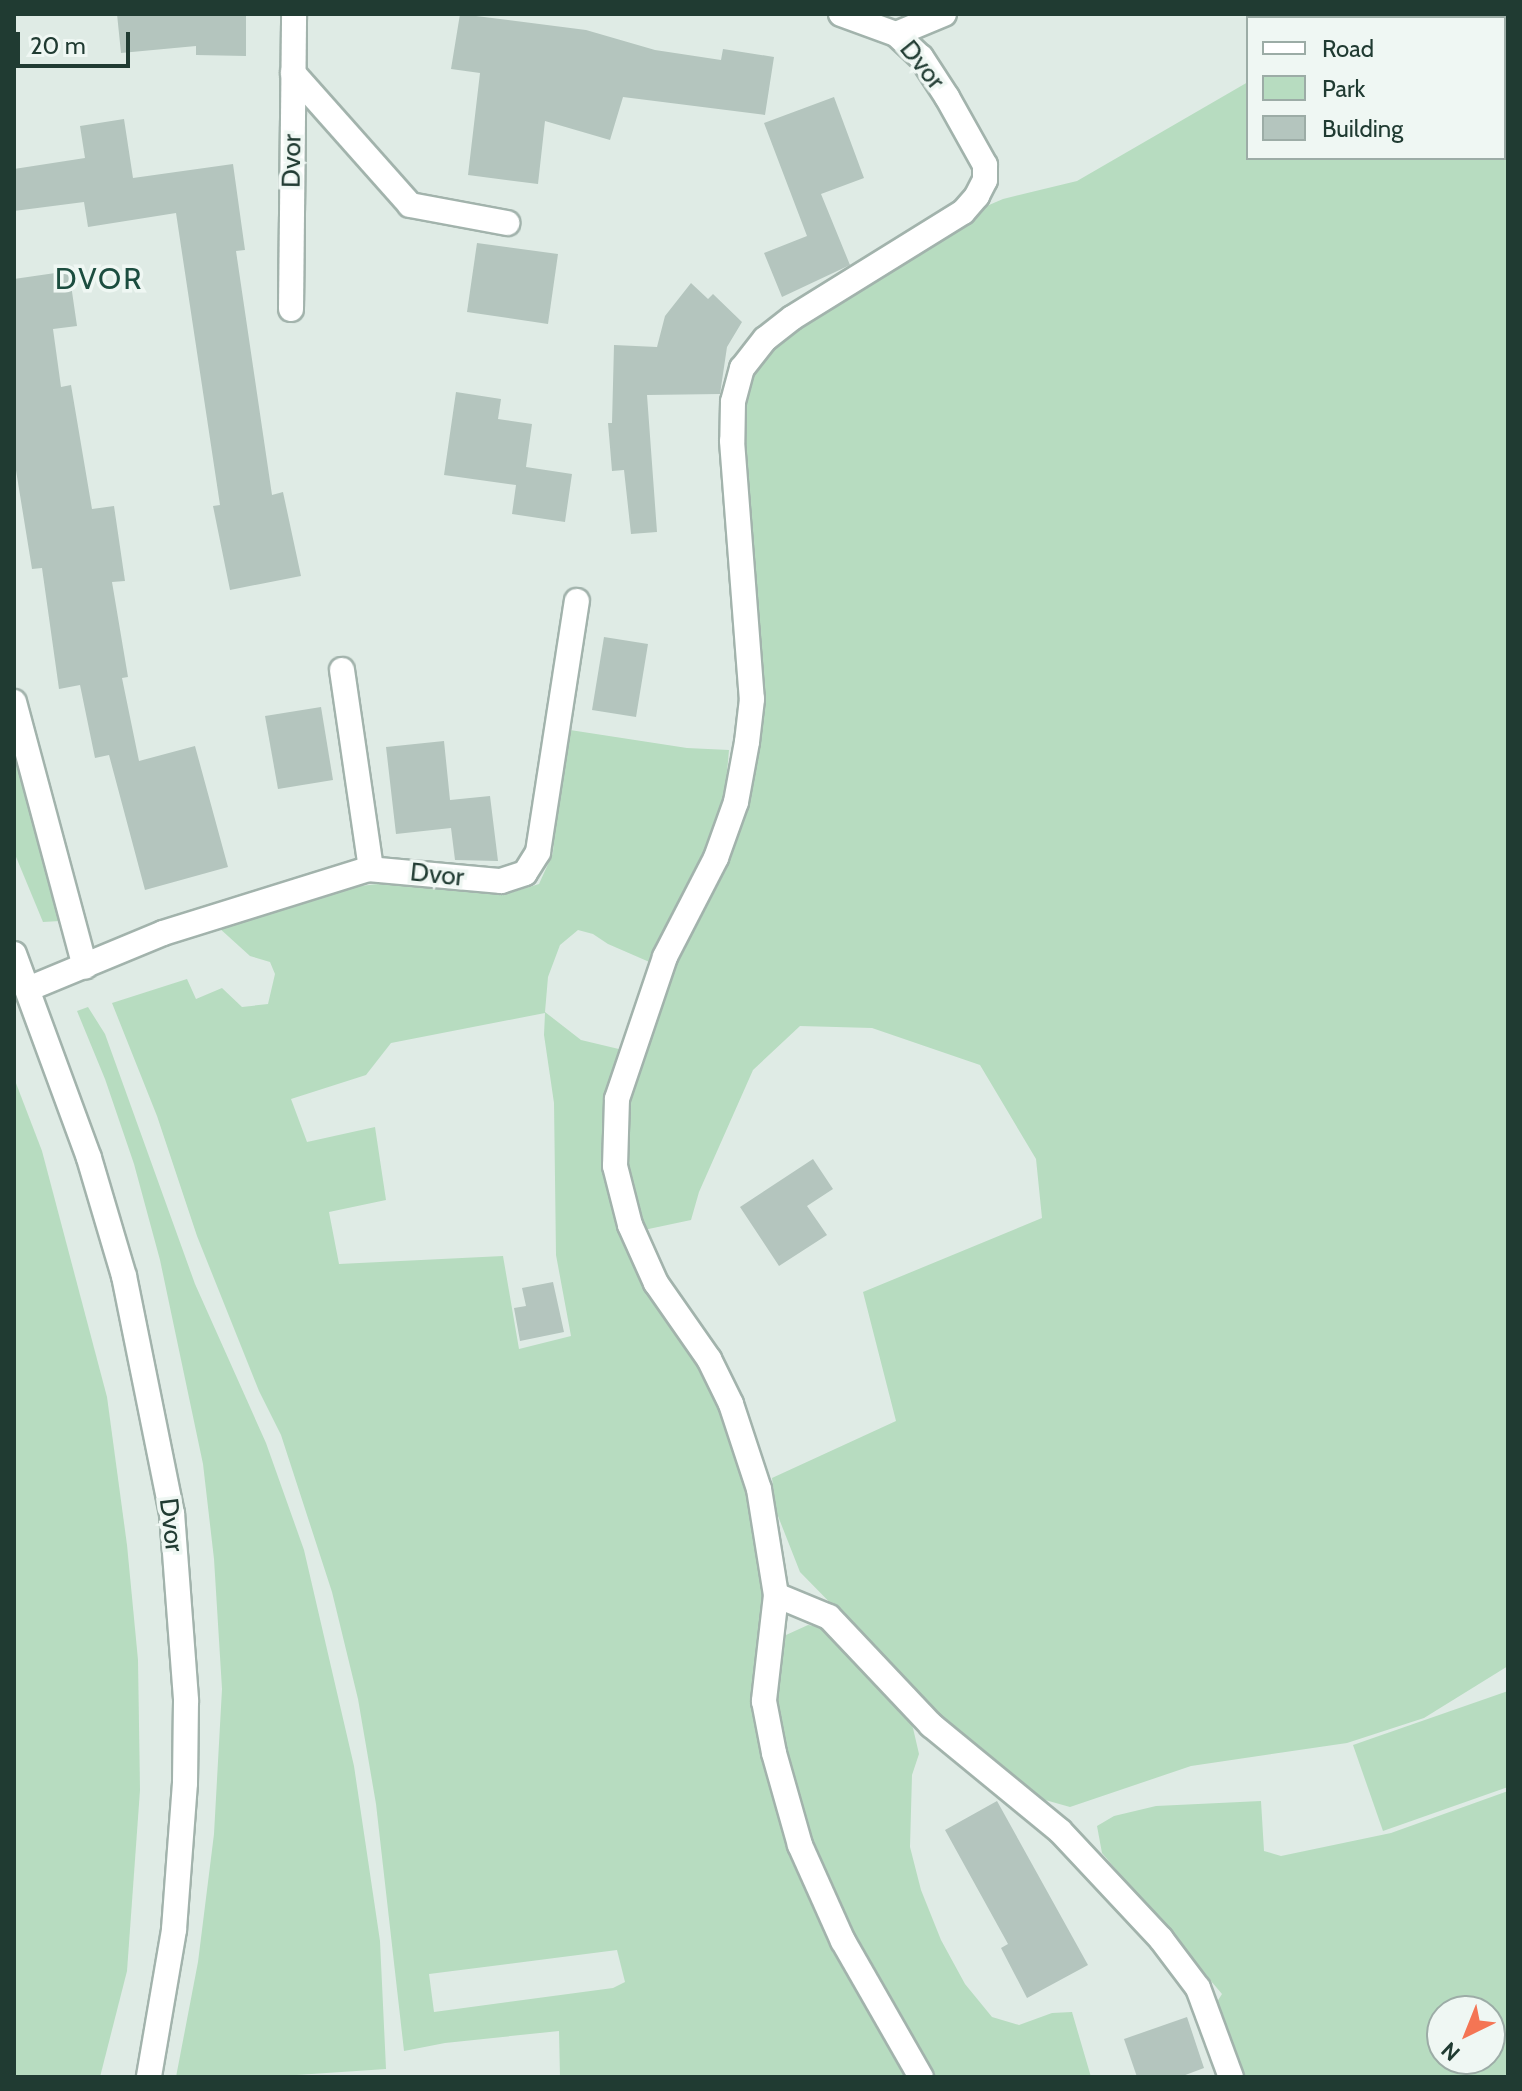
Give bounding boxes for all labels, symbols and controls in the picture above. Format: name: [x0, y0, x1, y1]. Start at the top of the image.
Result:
scale bar: [20, 16, 134, 66]
legend: [1246, 16, 1506, 160]
text: 20 m: [30, 31, 86, 60]
street label: Dvor: [893, 34, 951, 96]
text: Road: [1322, 34, 1374, 63]
text: Park: [1322, 74, 1365, 103]
text: Building: [1322, 114, 1403, 143]
street label: Dvor: [276, 134, 308, 188]
district label: DVOR: [55, 261, 143, 297]
street label: Dvor: [409, 857, 465, 893]
street label: Dvor: [152, 1496, 190, 1554]
north arrow: [1426, 1995, 1506, 2075]
text: N: [1436, 2036, 1466, 2067]

